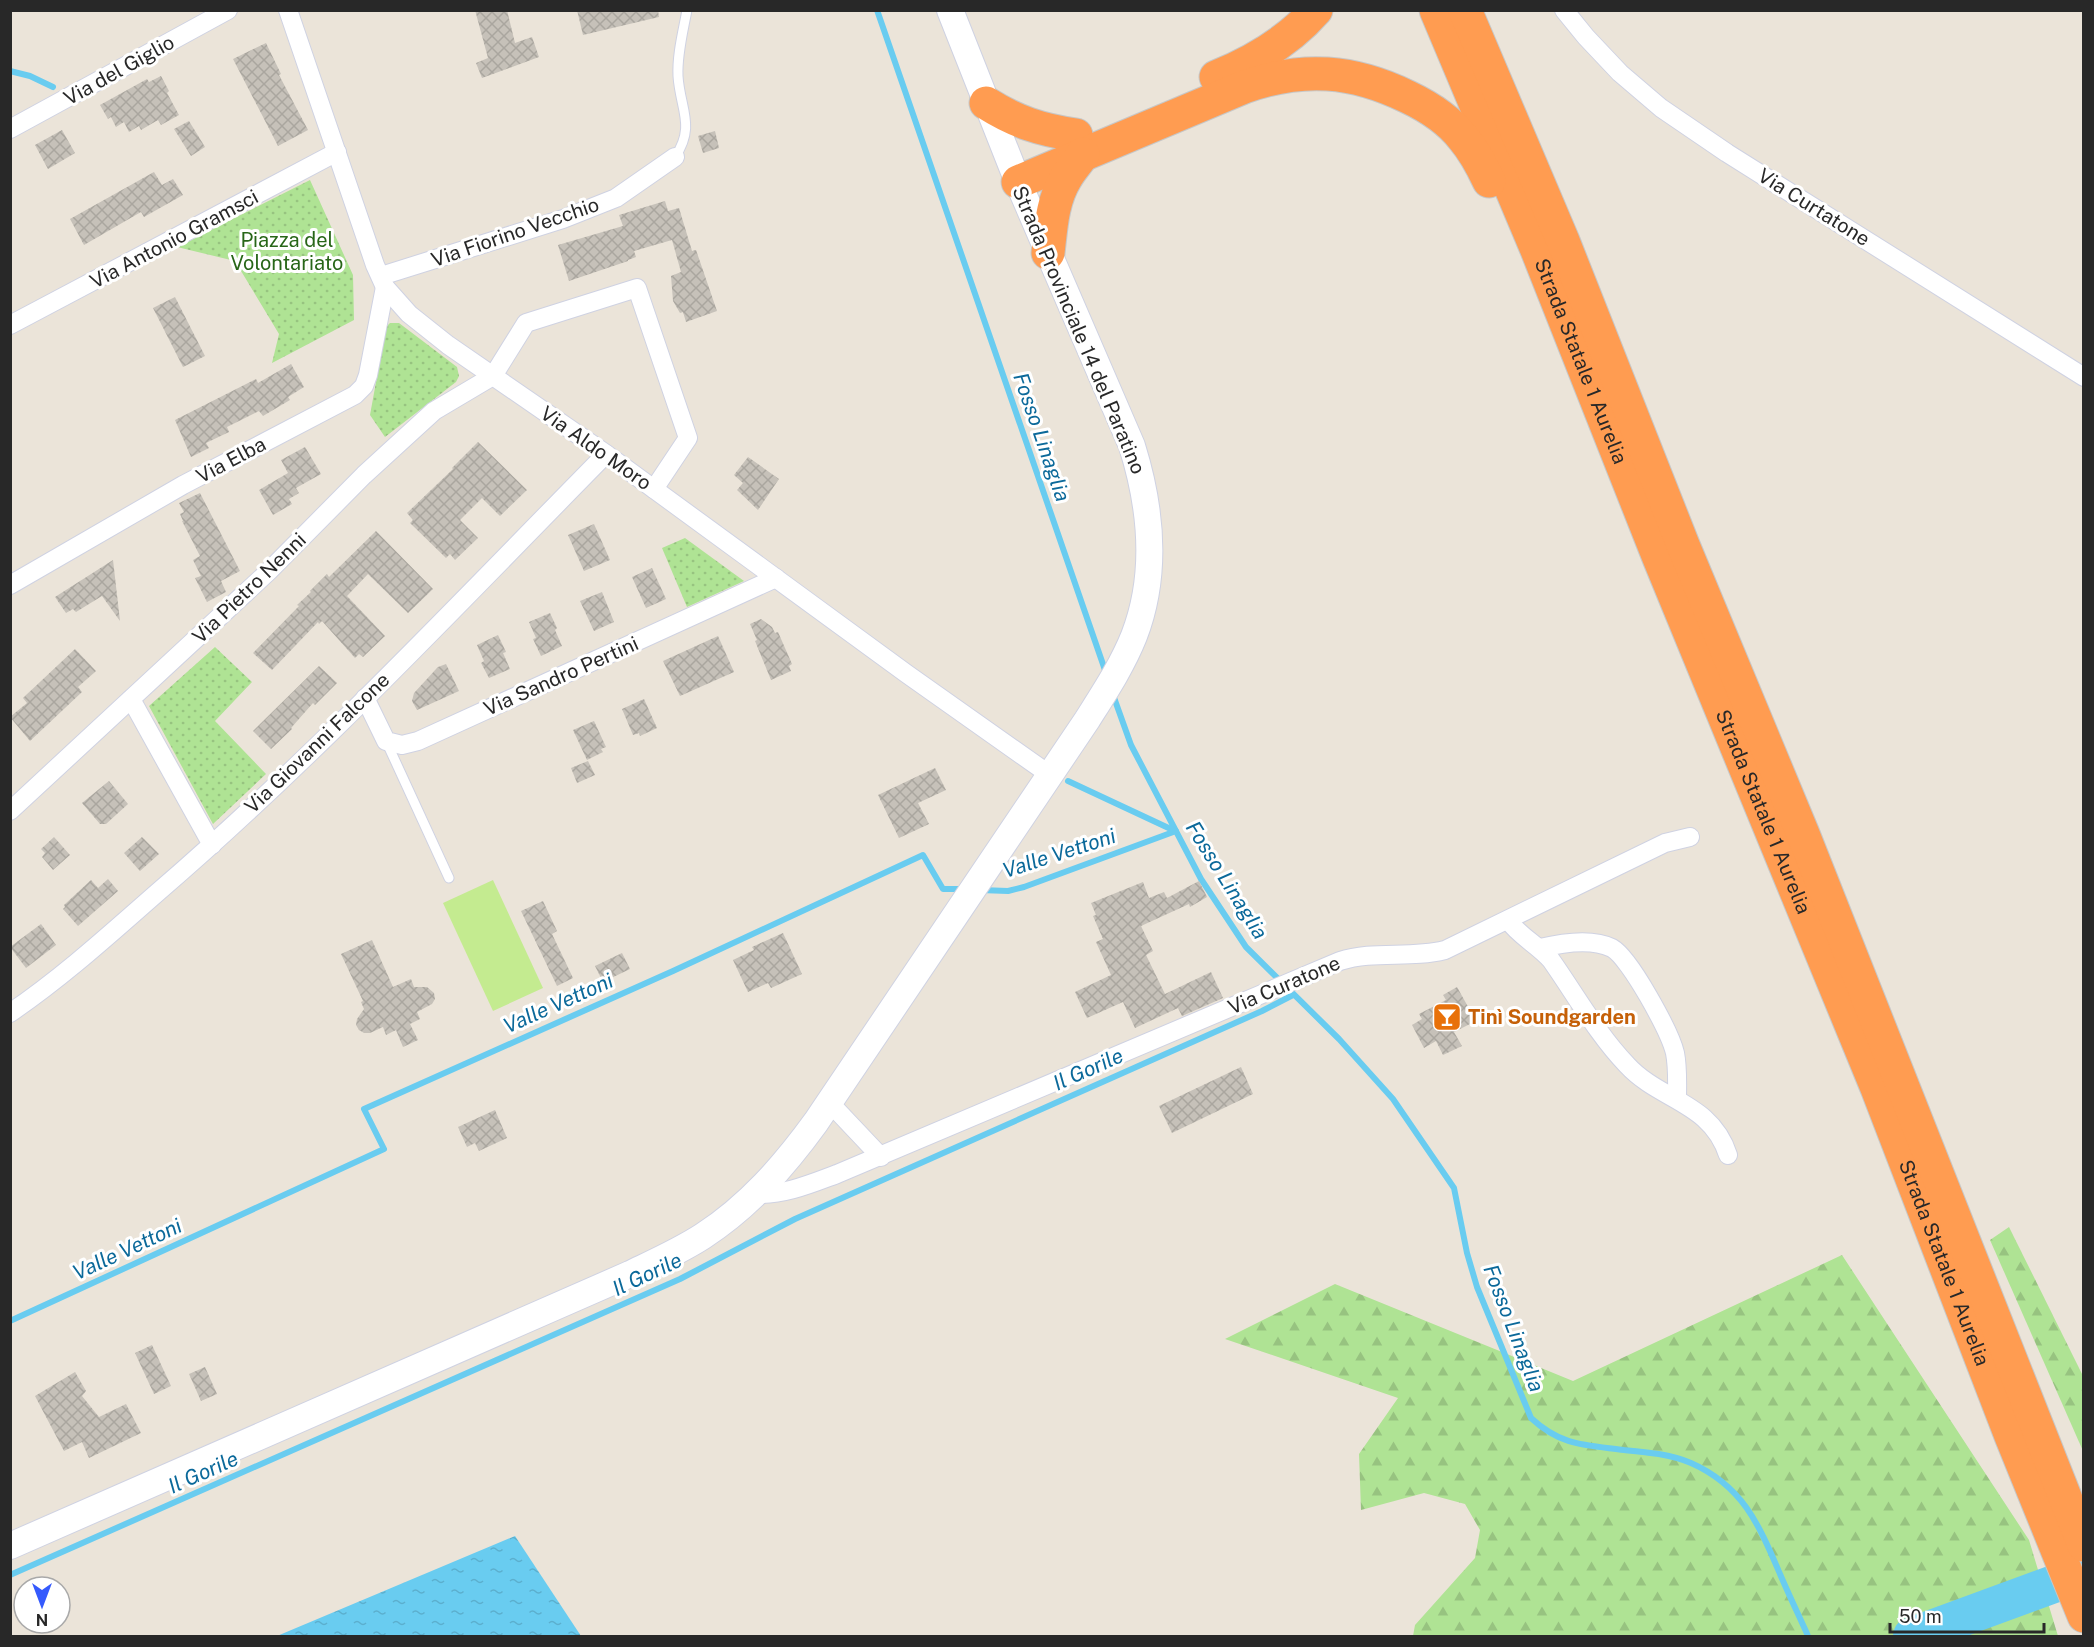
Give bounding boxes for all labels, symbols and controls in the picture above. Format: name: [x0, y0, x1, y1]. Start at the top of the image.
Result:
street label: Via del Giglio: [60, 30, 178, 110]
street label: Via Curtatone: [1754, 163, 1874, 251]
street label: Strada Provinciale 14 del Paratino: [1007, 182, 1151, 478]
street label: Via Antonio Gramsci: [86, 184, 262, 294]
street label: Via Fiorino Vecchio: [428, 192, 602, 272]
park label: Piazza del Volontariato: [231, 228, 343, 275]
street label: Strada Statale 1 Aurelia: [1530, 255, 1632, 467]
water label: Fosso Linaglia: [1008, 369, 1076, 505]
street label: Via Aldo Moro: [536, 401, 656, 495]
street label: Via Elba: [192, 432, 270, 488]
street label: Via Pietro Nenni: [187, 528, 311, 648]
street label: Via Sandro Pertini: [480, 631, 642, 721]
street label: Via Giovanni Falcone: [240, 668, 394, 818]
street label: Strada Statale 1 Aurelia: [1711, 706, 1816, 917]
water label: Fosso Linaglia: [1181, 816, 1273, 944]
water label: Valle Vettoni: [999, 823, 1119, 883]
street label: Via Curatone: [1224, 951, 1344, 1019]
water label: Valle Vettoni: [499, 968, 617, 1038]
bar icon: Tinì Soundgarden: [1431, 1001, 1463, 1033]
place label: Tinì Soundgarden: [1468, 1005, 1636, 1029]
water label: Il Gorile: [1049, 1043, 1127, 1095]
street label: Strada Statale 1 Aurelia: [1894, 1156, 1995, 1369]
water label: Valle Vettoni: [69, 1213, 185, 1285]
water label: Il Gorile: [608, 1247, 686, 1301]
water label: Fosso Linaglia: [1478, 1261, 1550, 1395]
water label: Il Gorile: [164, 1446, 242, 1498]
north arrow: [12, 1575, 72, 1635]
scale bar: [1890, 1596, 2044, 1634]
text: 50 m: [1899, 1606, 1942, 1627]
text: N: [36, 1610, 48, 1629]

